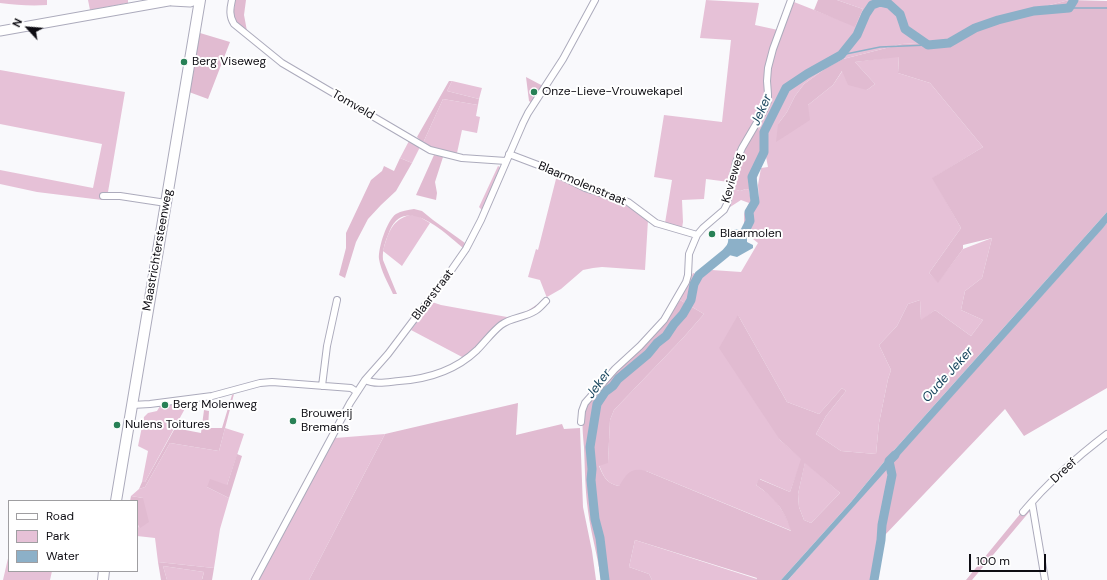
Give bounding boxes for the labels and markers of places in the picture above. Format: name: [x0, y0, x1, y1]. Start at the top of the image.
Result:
place label: Berg Viseweg: [192, 55, 266, 69]
marker: Berg Viseweg: [179, 57, 189, 67]
place label: Onze-Lieve-Vrouwekapel: [542, 85, 683, 99]
marker: Onze-Lieve-Vrouwekapel: [529, 87, 539, 97]
place label: Blaarmolen: [720, 227, 782, 241]
marker: Blaarmolen: [707, 229, 717, 239]
place label: Berg Molenweg: [173, 398, 257, 412]
marker: Berg Molenweg: [160, 400, 170, 410]
place label: Brouwerij Bremans: [301, 407, 352, 435]
marker: Brouwerij Bremans: [288, 416, 298, 426]
place label: Nulens Toitures: [125, 418, 210, 432]
marker: Nulens Toitures: [112, 420, 122, 430]

